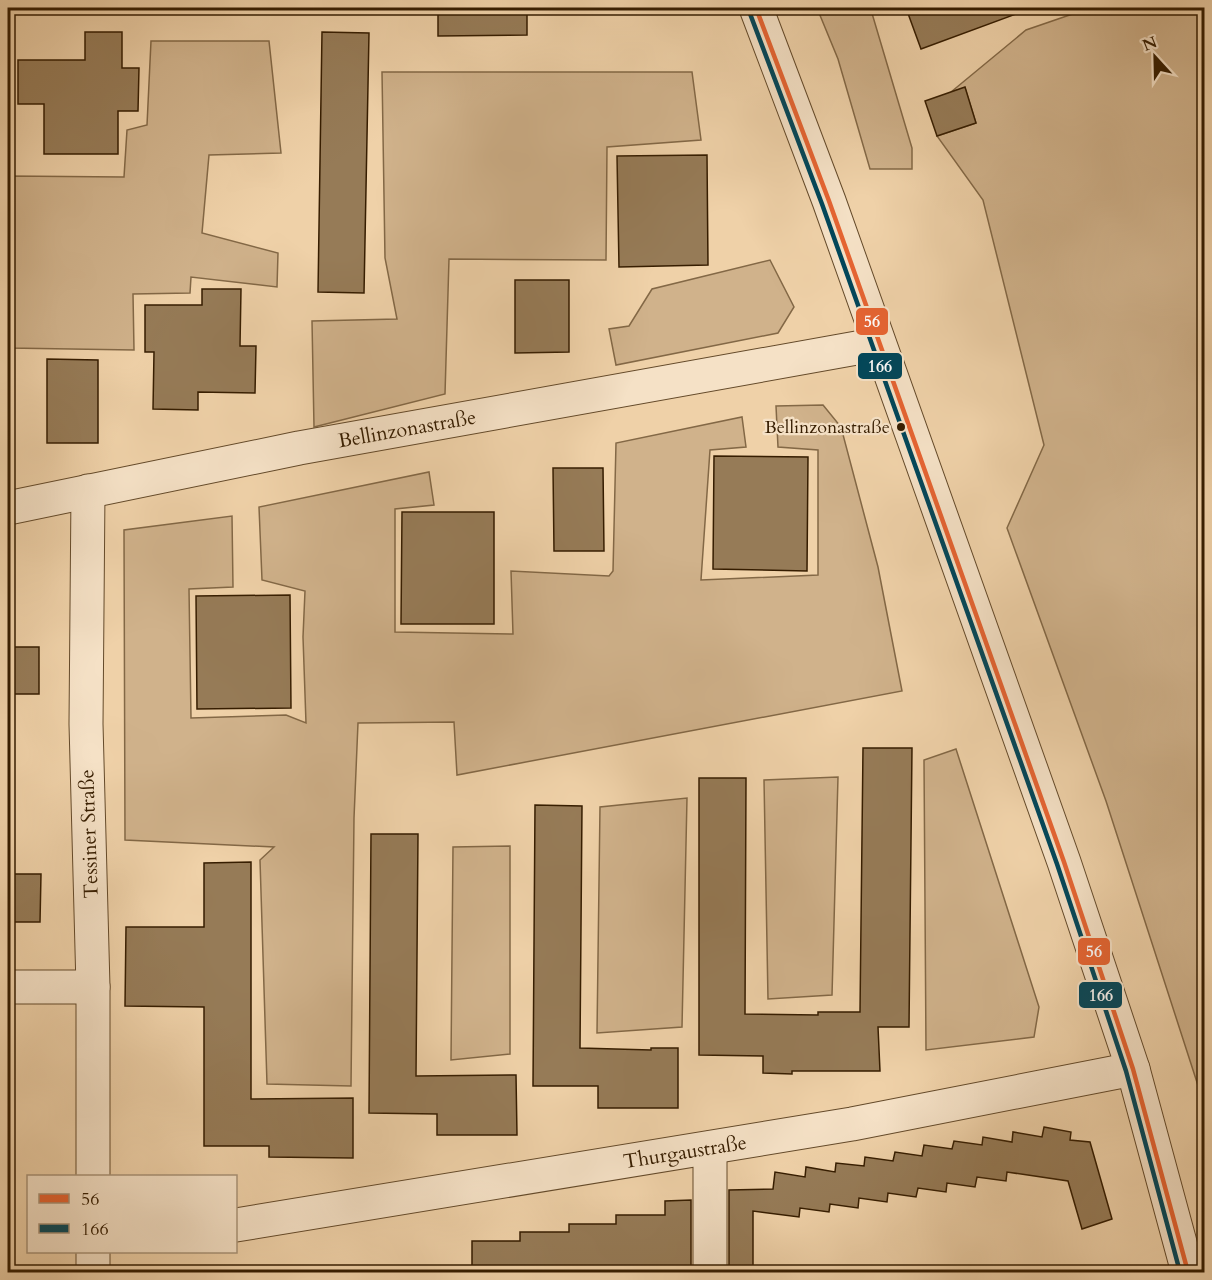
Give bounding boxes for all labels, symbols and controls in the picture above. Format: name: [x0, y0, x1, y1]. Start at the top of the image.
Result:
north arrow: [1125, 27, 1185, 87]
text: N: [1139, 31, 1160, 57]
line badge: 56: [855, 307, 889, 336]
text: 56: [864, 311, 880, 333]
line badge: 166: [857, 352, 903, 380]
text: 166: [868, 356, 892, 378]
street label: Bellinzonastraße: [336, 404, 478, 454]
place label: Bellinzonastraße: [764, 415, 890, 440]
marker: Bellinzonastraße: [895, 421, 907, 433]
street label: Tessiner Straße: [73, 769, 105, 899]
line badge: 56: [1077, 937, 1111, 966]
text: 56: [1086, 941, 1102, 963]
line badge: 166: [1078, 981, 1123, 1009]
text: 166: [1089, 985, 1113, 1007]
street label: Thurgaustraße: [621, 1129, 749, 1175]
legend: [27, 1175, 237, 1253]
text: 56: [81, 1187, 99, 1212]
text: 166: [81, 1217, 109, 1242]

